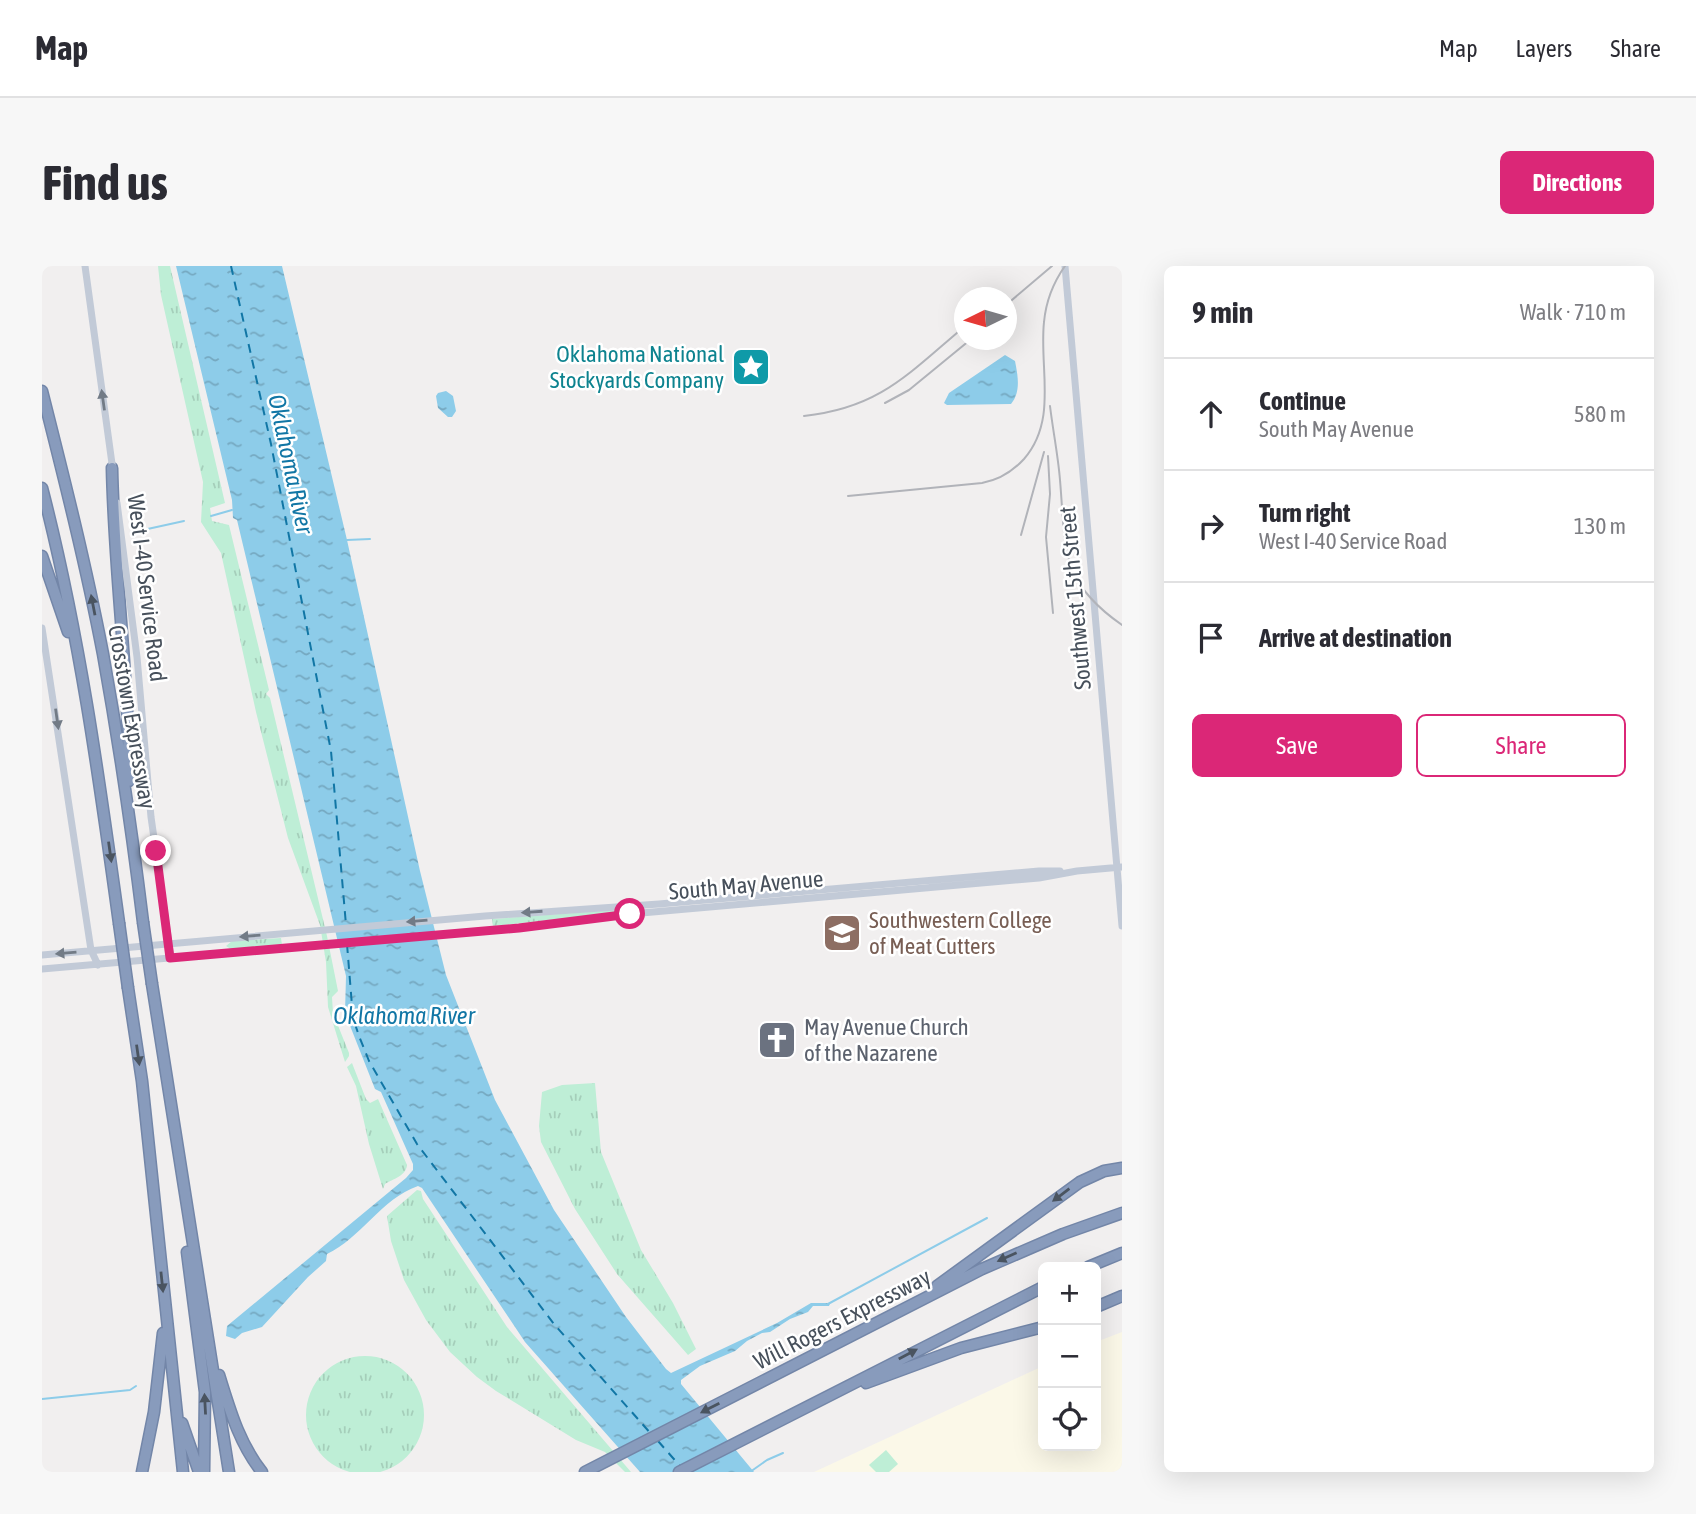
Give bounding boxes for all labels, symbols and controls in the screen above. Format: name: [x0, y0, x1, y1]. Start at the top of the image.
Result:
text: Map: [35, 29, 88, 67]
text: Map: [1439, 35, 1478, 62]
text: Layers: [1516, 35, 1572, 62]
text: Share: [1610, 35, 1661, 62]
button: Directions: [1500, 151, 1654, 214]
text: Find us: [42, 154, 168, 210]
north arrow: [954, 287, 1017, 350]
text: 9 min: [1192, 295, 1253, 329]
text: Walk · 710 m: [1520, 299, 1626, 325]
place label: Oklahoma National Stockyards Company: [550, 341, 724, 393]
place icon: Oklahoma National Stockyards Company: [730, 346, 772, 388]
text: Continue: [1259, 386, 1346, 416]
one-way arrow: [97, 389, 108, 411]
water label: Oklahoma River: [263, 392, 319, 537]
icon: ahead: [1192, 395, 1230, 433]
text: 580 m: [1574, 401, 1626, 427]
text: South May Avenue: [1259, 416, 1414, 442]
street label: West I-40 Service Road: [123, 493, 171, 683]
text: Turn right: [1259, 498, 1350, 528]
street label: Southwest 15th Street: [1054, 505, 1096, 691]
icon: right: [1192, 507, 1230, 545]
text: 130 m: [1574, 513, 1626, 539]
text: West I-40 Service Road: [1259, 528, 1447, 554]
one-way arrow: [87, 594, 98, 616]
icon: arrive: [1192, 619, 1230, 657]
street label: Crosstown Expressway: [103, 623, 161, 811]
text: Arrive at destination: [1259, 623, 1452, 653]
one-way arrow: [52, 709, 63, 731]
button: Save: [1192, 714, 1402, 777]
button: Share: [1416, 714, 1626, 777]
route end: [140, 835, 171, 866]
one-way arrow: [104, 841, 115, 863]
street label: South May Avenue: [668, 865, 824, 905]
route start: [614, 898, 645, 929]
one-way arrow: [521, 907, 543, 918]
place label: Southwestern College of Meat Cutters: [869, 907, 1052, 959]
school or university icon: Southwestern College of Meat Cutters: [821, 912, 863, 954]
one-way arrow: [406, 916, 428, 927]
one-way arrow: [239, 931, 261, 942]
one-way arrow: [55, 948, 77, 959]
water label: Oklahoma River: [333, 1002, 476, 1029]
place label: May Avenue Church of the Nazarene: [804, 1014, 969, 1066]
church icon: May Avenue Church of the Nazarene: [756, 1019, 798, 1061]
one-way arrow: [133, 1044, 144, 1066]
one-way arrow: [1052, 1188, 1070, 1202]
one-way arrow: [997, 1251, 1017, 1263]
map controls: [1038, 1262, 1101, 1451]
button: +: [1038, 1262, 1101, 1325]
street label: Will Rogers Expressway: [749, 1263, 935, 1375]
one-way arrow: [157, 1271, 168, 1293]
button: −: [1038, 1325, 1101, 1388]
one-way arrow: [898, 1349, 918, 1360]
button: locate: [1038, 1388, 1101, 1451]
one-way arrow: [199, 1393, 210, 1415]
one-way arrow: [700, 1402, 720, 1413]

